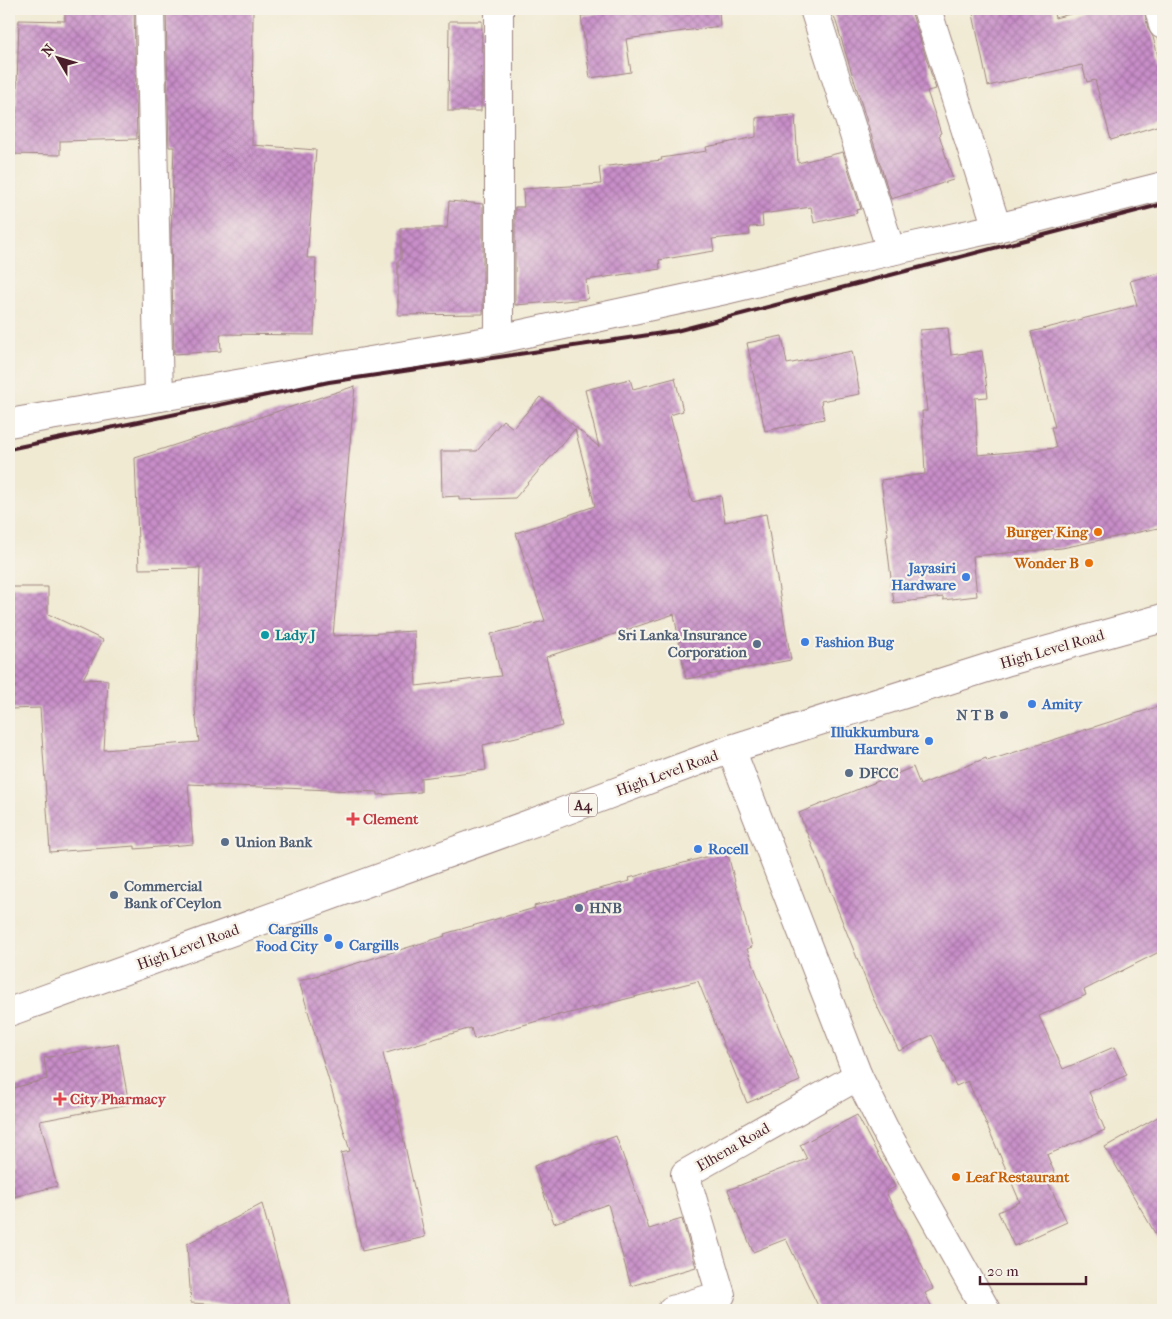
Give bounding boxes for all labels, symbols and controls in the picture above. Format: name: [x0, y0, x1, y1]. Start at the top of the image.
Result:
north arrow: [32, 32, 82, 82]
text: N: [38, 41, 58, 60]
place label: Burger King: [1006, 523, 1089, 541]
marker: Burger King: [1092, 526, 1104, 538]
place label: Wonder B: [1013, 554, 1079, 572]
marker: Wonder B: [1083, 557, 1095, 569]
place label: Jayasiri Hardware: [891, 559, 957, 594]
marker: Jayasiri Hardware: [960, 571, 972, 583]
street label: High Level Road: [998, 625, 1107, 672]
place label: Lady J: [275, 626, 316, 644]
place label: Sri Lanka Insurance Corporation: [618, 626, 748, 661]
marker: Lady J: [259, 629, 271, 641]
place label: Fashion Bug: [814, 633, 895, 651]
marker: Fashion Bug: [799, 636, 811, 648]
marker: Sri Lanka Insurance Corporation: [751, 638, 763, 650]
place label: Amity: [1041, 695, 1083, 713]
marker: Amity: [1026, 698, 1038, 710]
place label: N T B: [956, 706, 994, 724]
marker: N T B: [998, 709, 1010, 721]
place label: Illukkumbura Hardware: [831, 723, 920, 758]
marker: Illukkumbura Hardware: [923, 735, 935, 747]
street label: High Level Road: [613, 746, 721, 800]
place label: DFCC: [859, 764, 899, 782]
marker: DFCC: [843, 767, 855, 779]
road number: A4: [569, 794, 597, 816]
place label: Clement: [363, 810, 419, 828]
marker: Clement: [347, 813, 359, 825]
place label: Union Bank: [234, 833, 314, 851]
marker: Union Bank: [219, 836, 231, 848]
place label: Rocell: [708, 840, 749, 858]
marker: Rocell: [692, 843, 704, 855]
place label: Commercial Bank of Ceylon: [124, 877, 222, 912]
marker: Commercial Bank of Ceylon: [108, 889, 120, 901]
place label: HNB: [589, 899, 622, 917]
marker: HNB: [573, 902, 585, 914]
street label: High Level Road: [134, 920, 242, 974]
place label: Cargills Food City: [255, 920, 319, 955]
marker: Cargills Food City: [322, 932, 334, 944]
place label: Cargills: [349, 936, 399, 954]
marker: Cargills: [333, 939, 345, 951]
place label: City Pharmacy: [70, 1090, 167, 1108]
marker: City Pharmacy: [54, 1093, 66, 1105]
street label: Elhena Road: [693, 1118, 773, 1175]
place label: Leaf Restaurant: [966, 1168, 1070, 1186]
marker: Leaf Restaurant: [950, 1171, 962, 1183]
scale bar: [980, 1254, 1086, 1286]
text: 20 m: [987, 1262, 1019, 1280]

